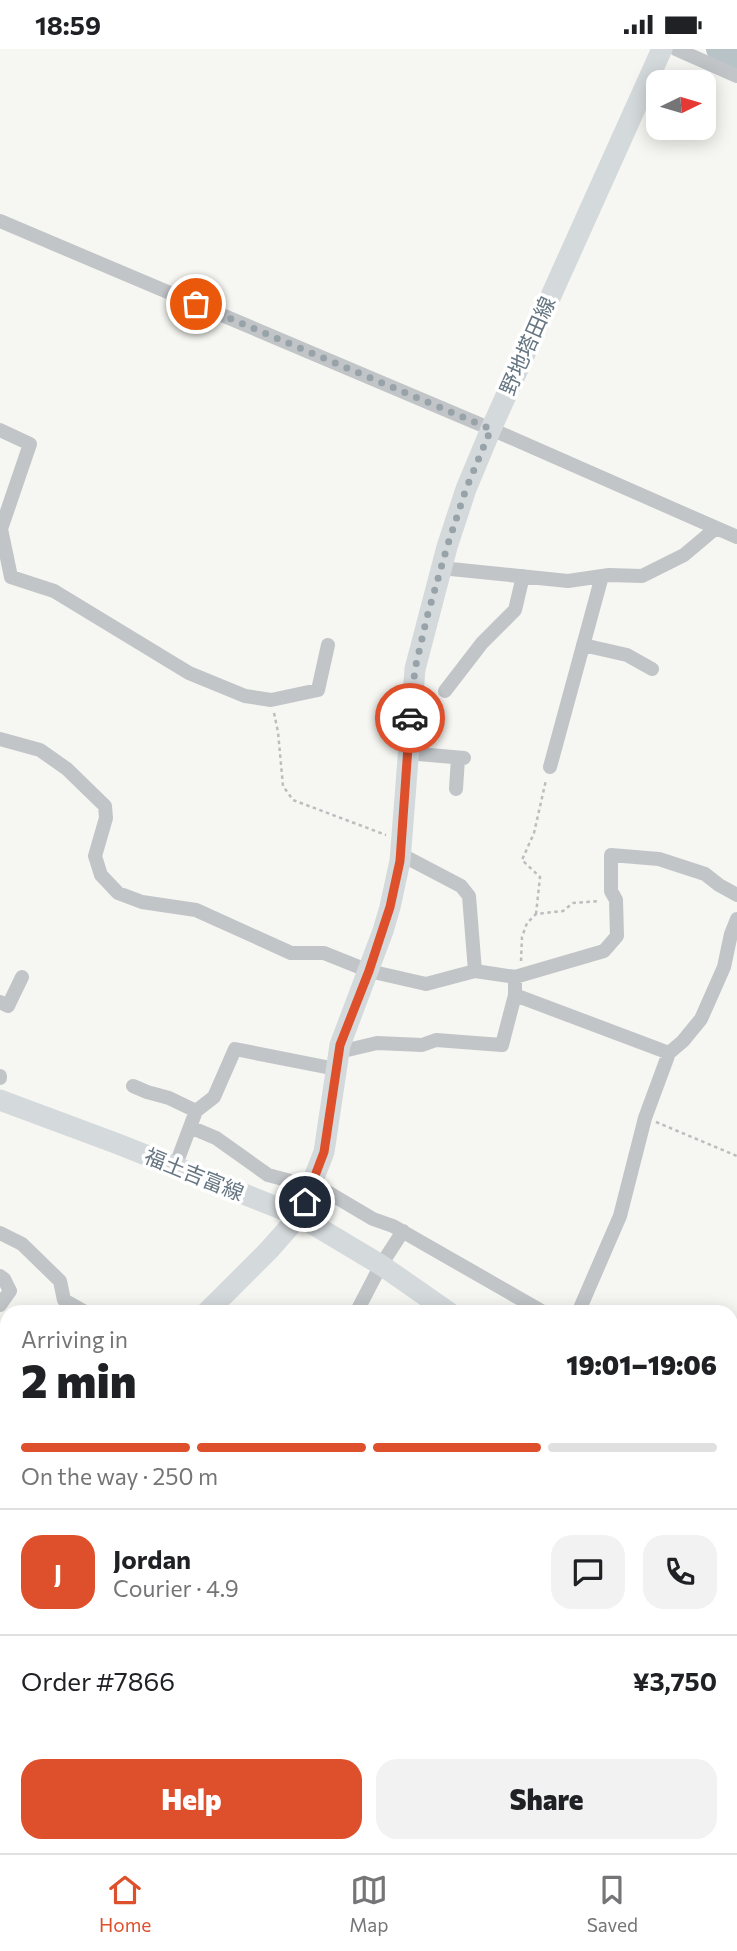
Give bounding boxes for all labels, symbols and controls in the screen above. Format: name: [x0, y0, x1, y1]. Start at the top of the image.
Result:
text: 18:59: [35, 9, 101, 40]
north arrow: [646, 70, 716, 140]
map controls: [646, 70, 716, 140]
pin: [166, 274, 226, 334]
icon: bag: [177, 285, 215, 323]
street label: 野地塔田線: [494, 292, 559, 398]
courier: [375, 683, 445, 753]
icon: car: [391, 699, 429, 737]
street label: 福土吉富線: [141, 1142, 248, 1205]
pin: [275, 1172, 335, 1232]
icon: home: [286, 1183, 324, 1221]
text: Arriving in: [21, 1325, 128, 1353]
text: 19:01–19:06: [566, 1349, 717, 1380]
text: 2 min: [21, 1351, 137, 1407]
text: On the way · 250 m: [21, 1462, 218, 1490]
button: chat: [551, 1535, 625, 1609]
button: phone: [643, 1535, 717, 1609]
text: Jordan: [113, 1543, 191, 1574]
text: J: [54, 1557, 62, 1588]
text: Courier · 4.9: [113, 1574, 239, 1602]
text: Order #7866: [21, 1665, 175, 1696]
text: ¥3,750: [633, 1665, 717, 1696]
button: Help: [21, 1759, 362, 1839]
button: Share: [376, 1759, 717, 1839]
tab: Home: [99, 1871, 151, 1936]
tab: Map: [349, 1871, 389, 1936]
tab: Saved: [587, 1871, 638, 1936]

